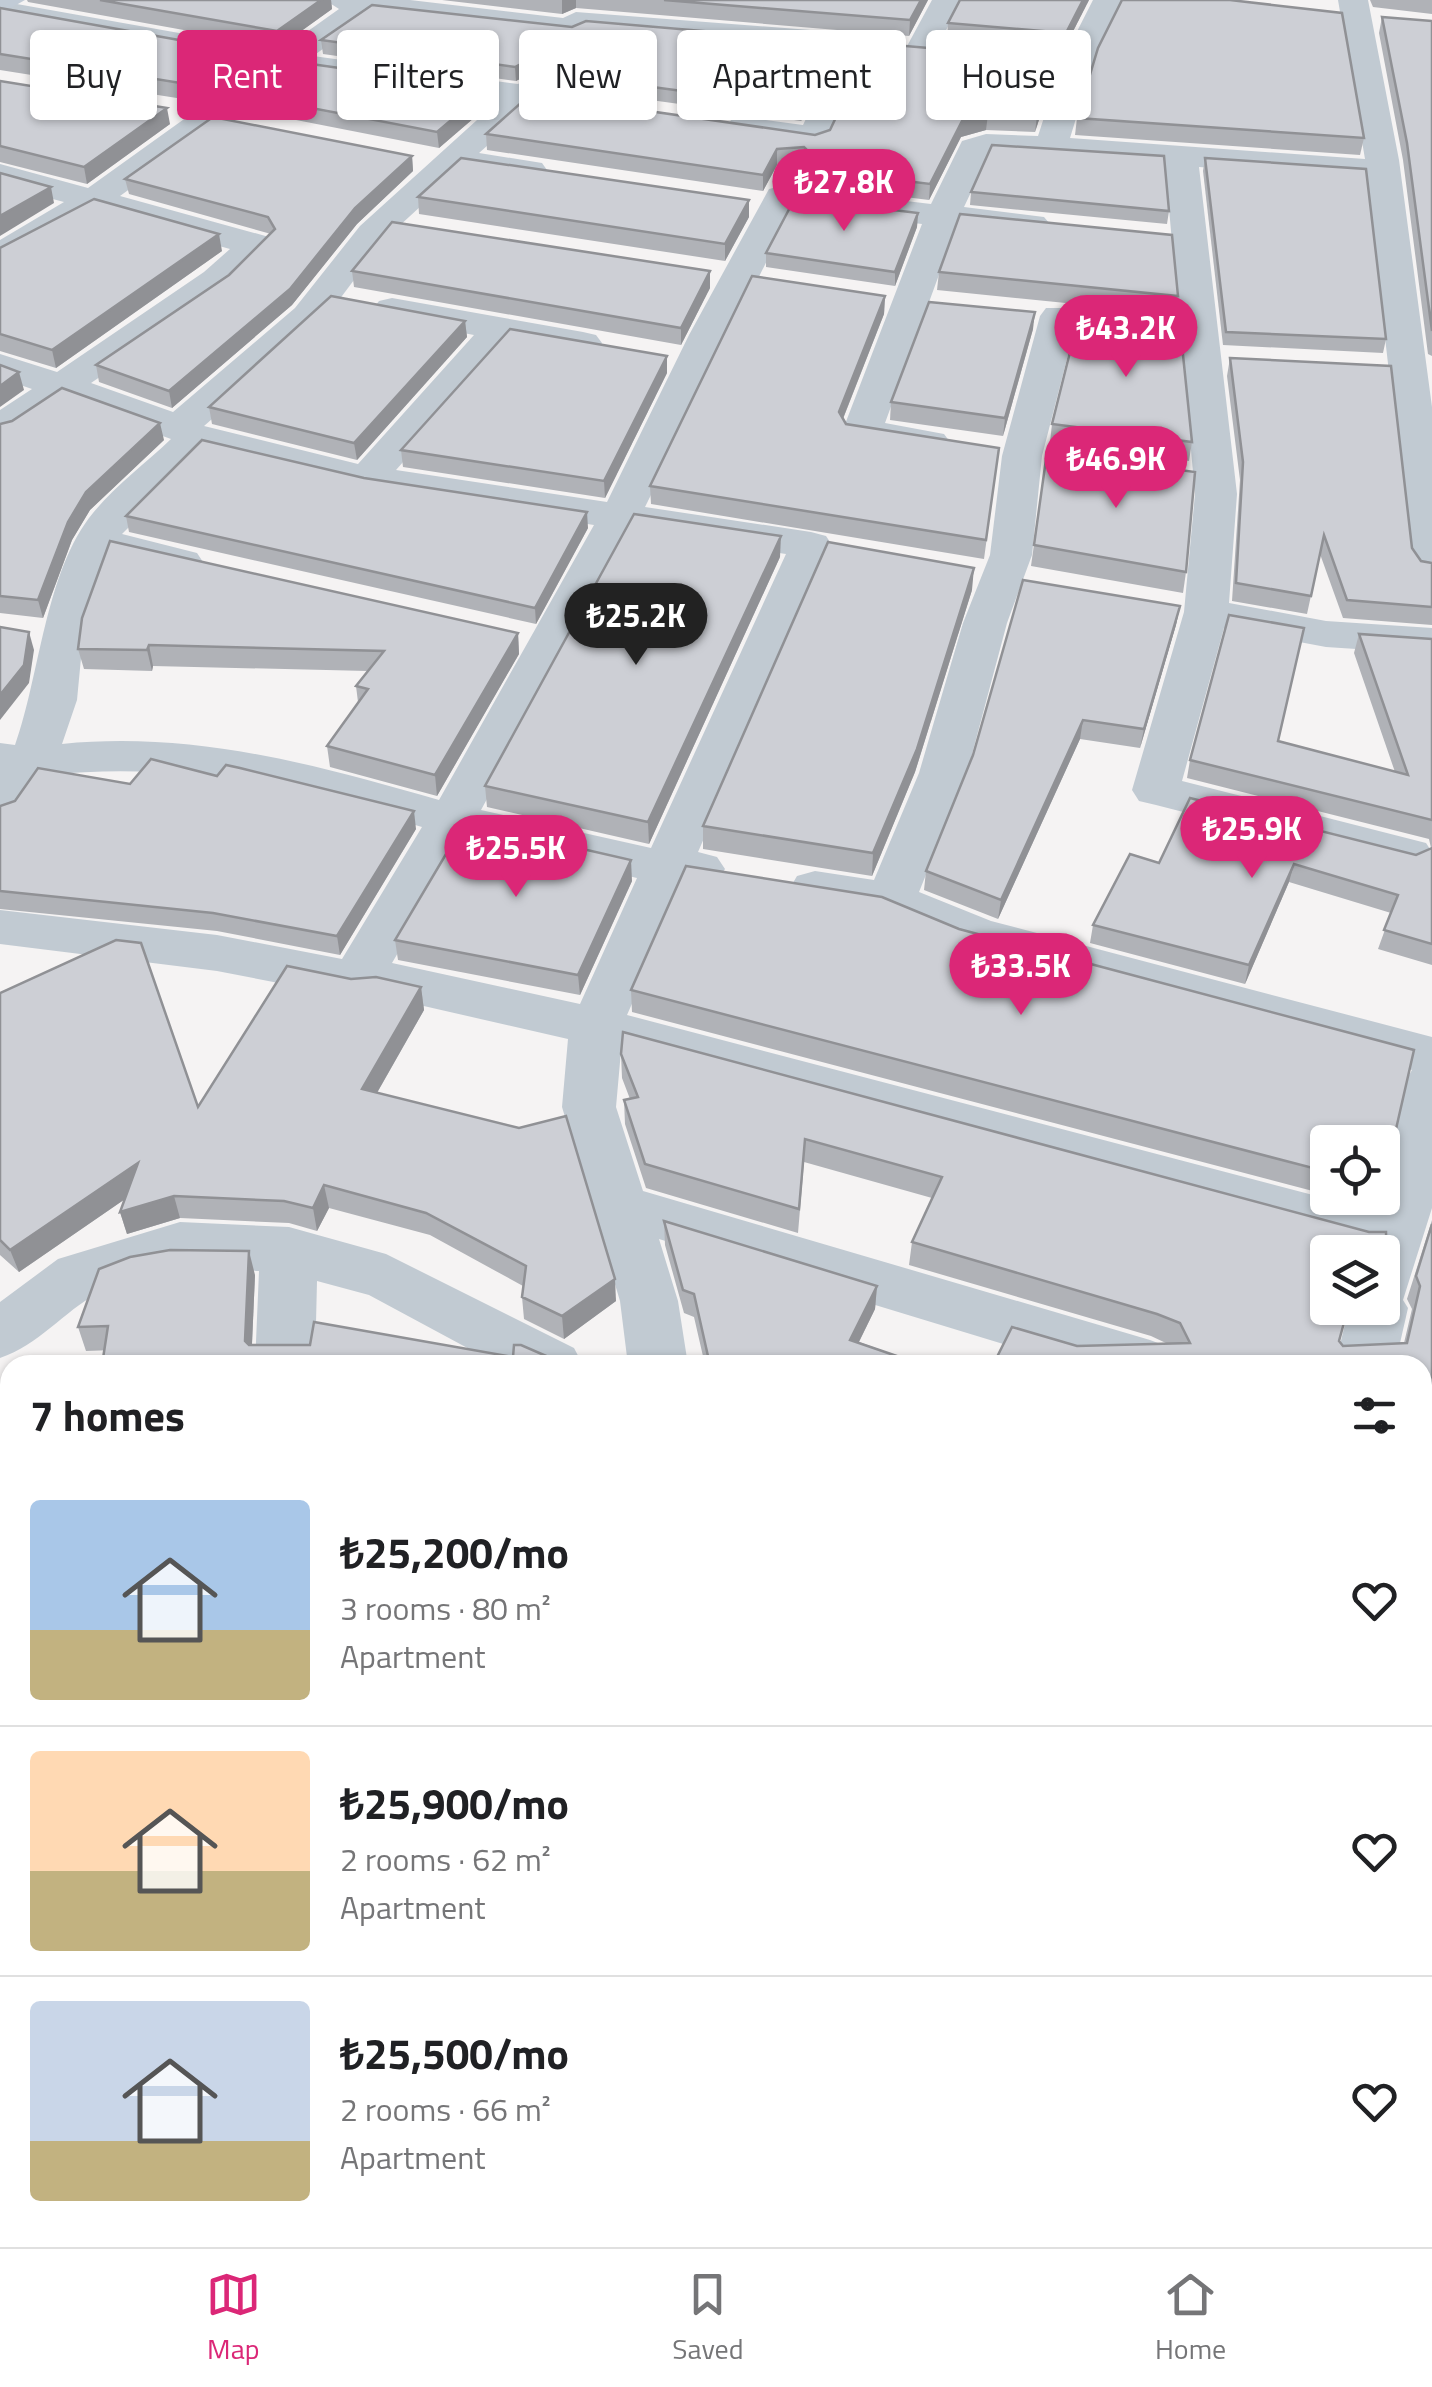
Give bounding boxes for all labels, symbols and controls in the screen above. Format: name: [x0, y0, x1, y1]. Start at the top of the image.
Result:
chip: Buy: [30, 30, 157, 120]
chip: Rent: [177, 30, 317, 120]
chip: Filters: [337, 30, 499, 120]
chip: New: [519, 30, 657, 120]
chip: Apartment: [677, 30, 906, 120]
chip: House: [926, 30, 1091, 120]
pin: ₺27.8K: [763, 149, 925, 234]
text: ₺27.8K: [794, 157, 894, 205]
pin: ₺43.2K: [1045, 295, 1207, 380]
text: ₺43.2K: [1076, 303, 1176, 351]
pin: ₺46.9K: [1035, 426, 1197, 511]
text: ₺46.9K: [1066, 434, 1166, 482]
pin: ₺25.2K: [555, 583, 717, 668]
text: ₺25.2K: [586, 591, 686, 639]
pin: ₺25.9K: [1171, 796, 1333, 881]
text: ₺25.9K: [1202, 804, 1302, 852]
pin: ₺25.5K: [435, 815, 597, 900]
text: ₺25.5K: [466, 823, 566, 871]
pin: ₺33.5K: [940, 933, 1102, 1018]
text: ₺33.5K: [971, 941, 1071, 989]
map controls: [1310, 1125, 1400, 1325]
button: locate: [1310, 1125, 1400, 1215]
button: layers: [1310, 1235, 1400, 1325]
text: 7 homes: [30, 1383, 185, 1447]
icon: filters: [1347, 1388, 1402, 1443]
text: ₺25,200/mo: [340, 1520, 569, 1584]
icon: home: [110, 1540, 230, 1660]
icon: heart: [1347, 1573, 1402, 1628]
text: 3 rooms · 80 m²: [340, 1584, 551, 1632]
text: Apartment: [340, 1632, 486, 1680]
text: ₺25,900/mo: [340, 1771, 569, 1835]
icon: home: [110, 1791, 230, 1911]
icon: heart: [1347, 1824, 1402, 1879]
text: 2 rooms · 62 m²: [340, 1835, 551, 1883]
text: Apartment: [340, 1883, 486, 1931]
text: ₺25,500/mo: [340, 2021, 569, 2085]
icon: home: [110, 2041, 230, 2161]
icon: heart: [1347, 2074, 1402, 2129]
text: 2 rooms · 66 m²: [340, 2085, 551, 2133]
text: Apartment: [340, 2133, 486, 2181]
tab: Map: [206, 2267, 261, 2370]
tab: Saved: [672, 2267, 744, 2370]
tab: Home: [1155, 2267, 1226, 2370]

